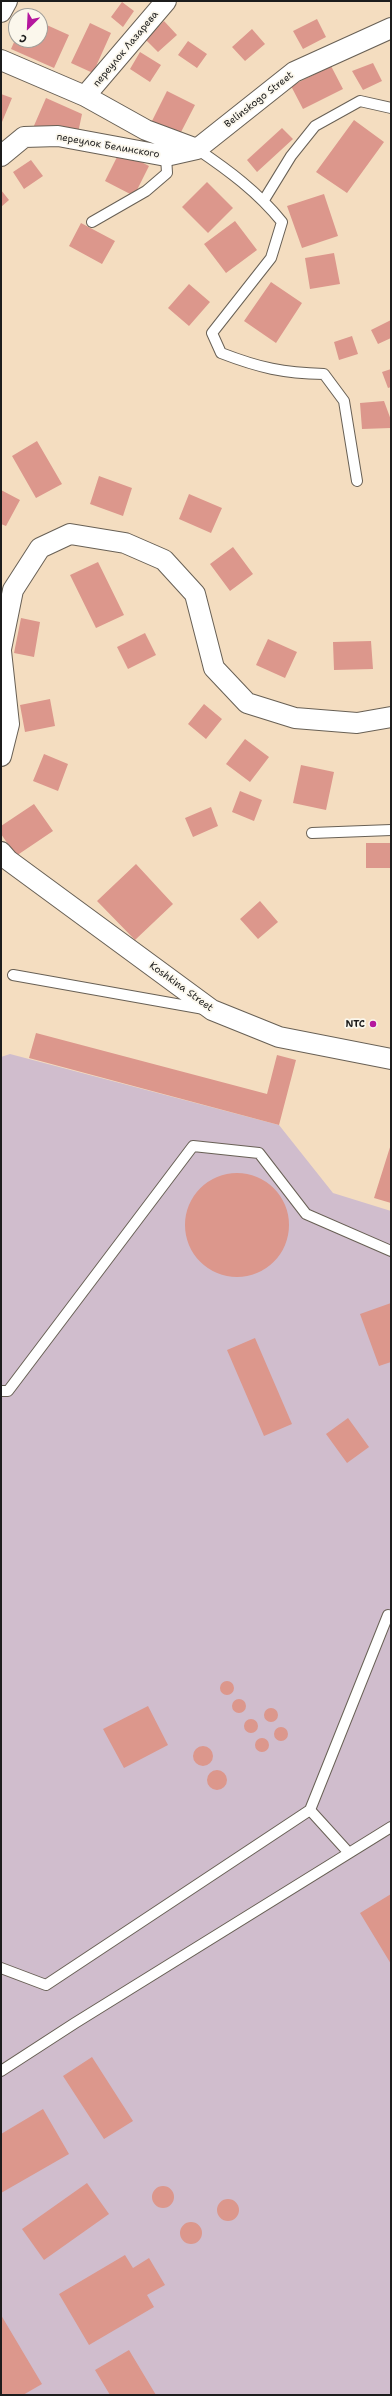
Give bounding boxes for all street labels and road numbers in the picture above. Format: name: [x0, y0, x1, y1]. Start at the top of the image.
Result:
street label: переулок Лазарева: [91, 9, 161, 89]
street label: Belinskogo Street: [222, 69, 296, 131]
street label: переулок Белинского: [56, 131, 160, 161]
street label: Koshkina Street: [147, 960, 215, 1014]

